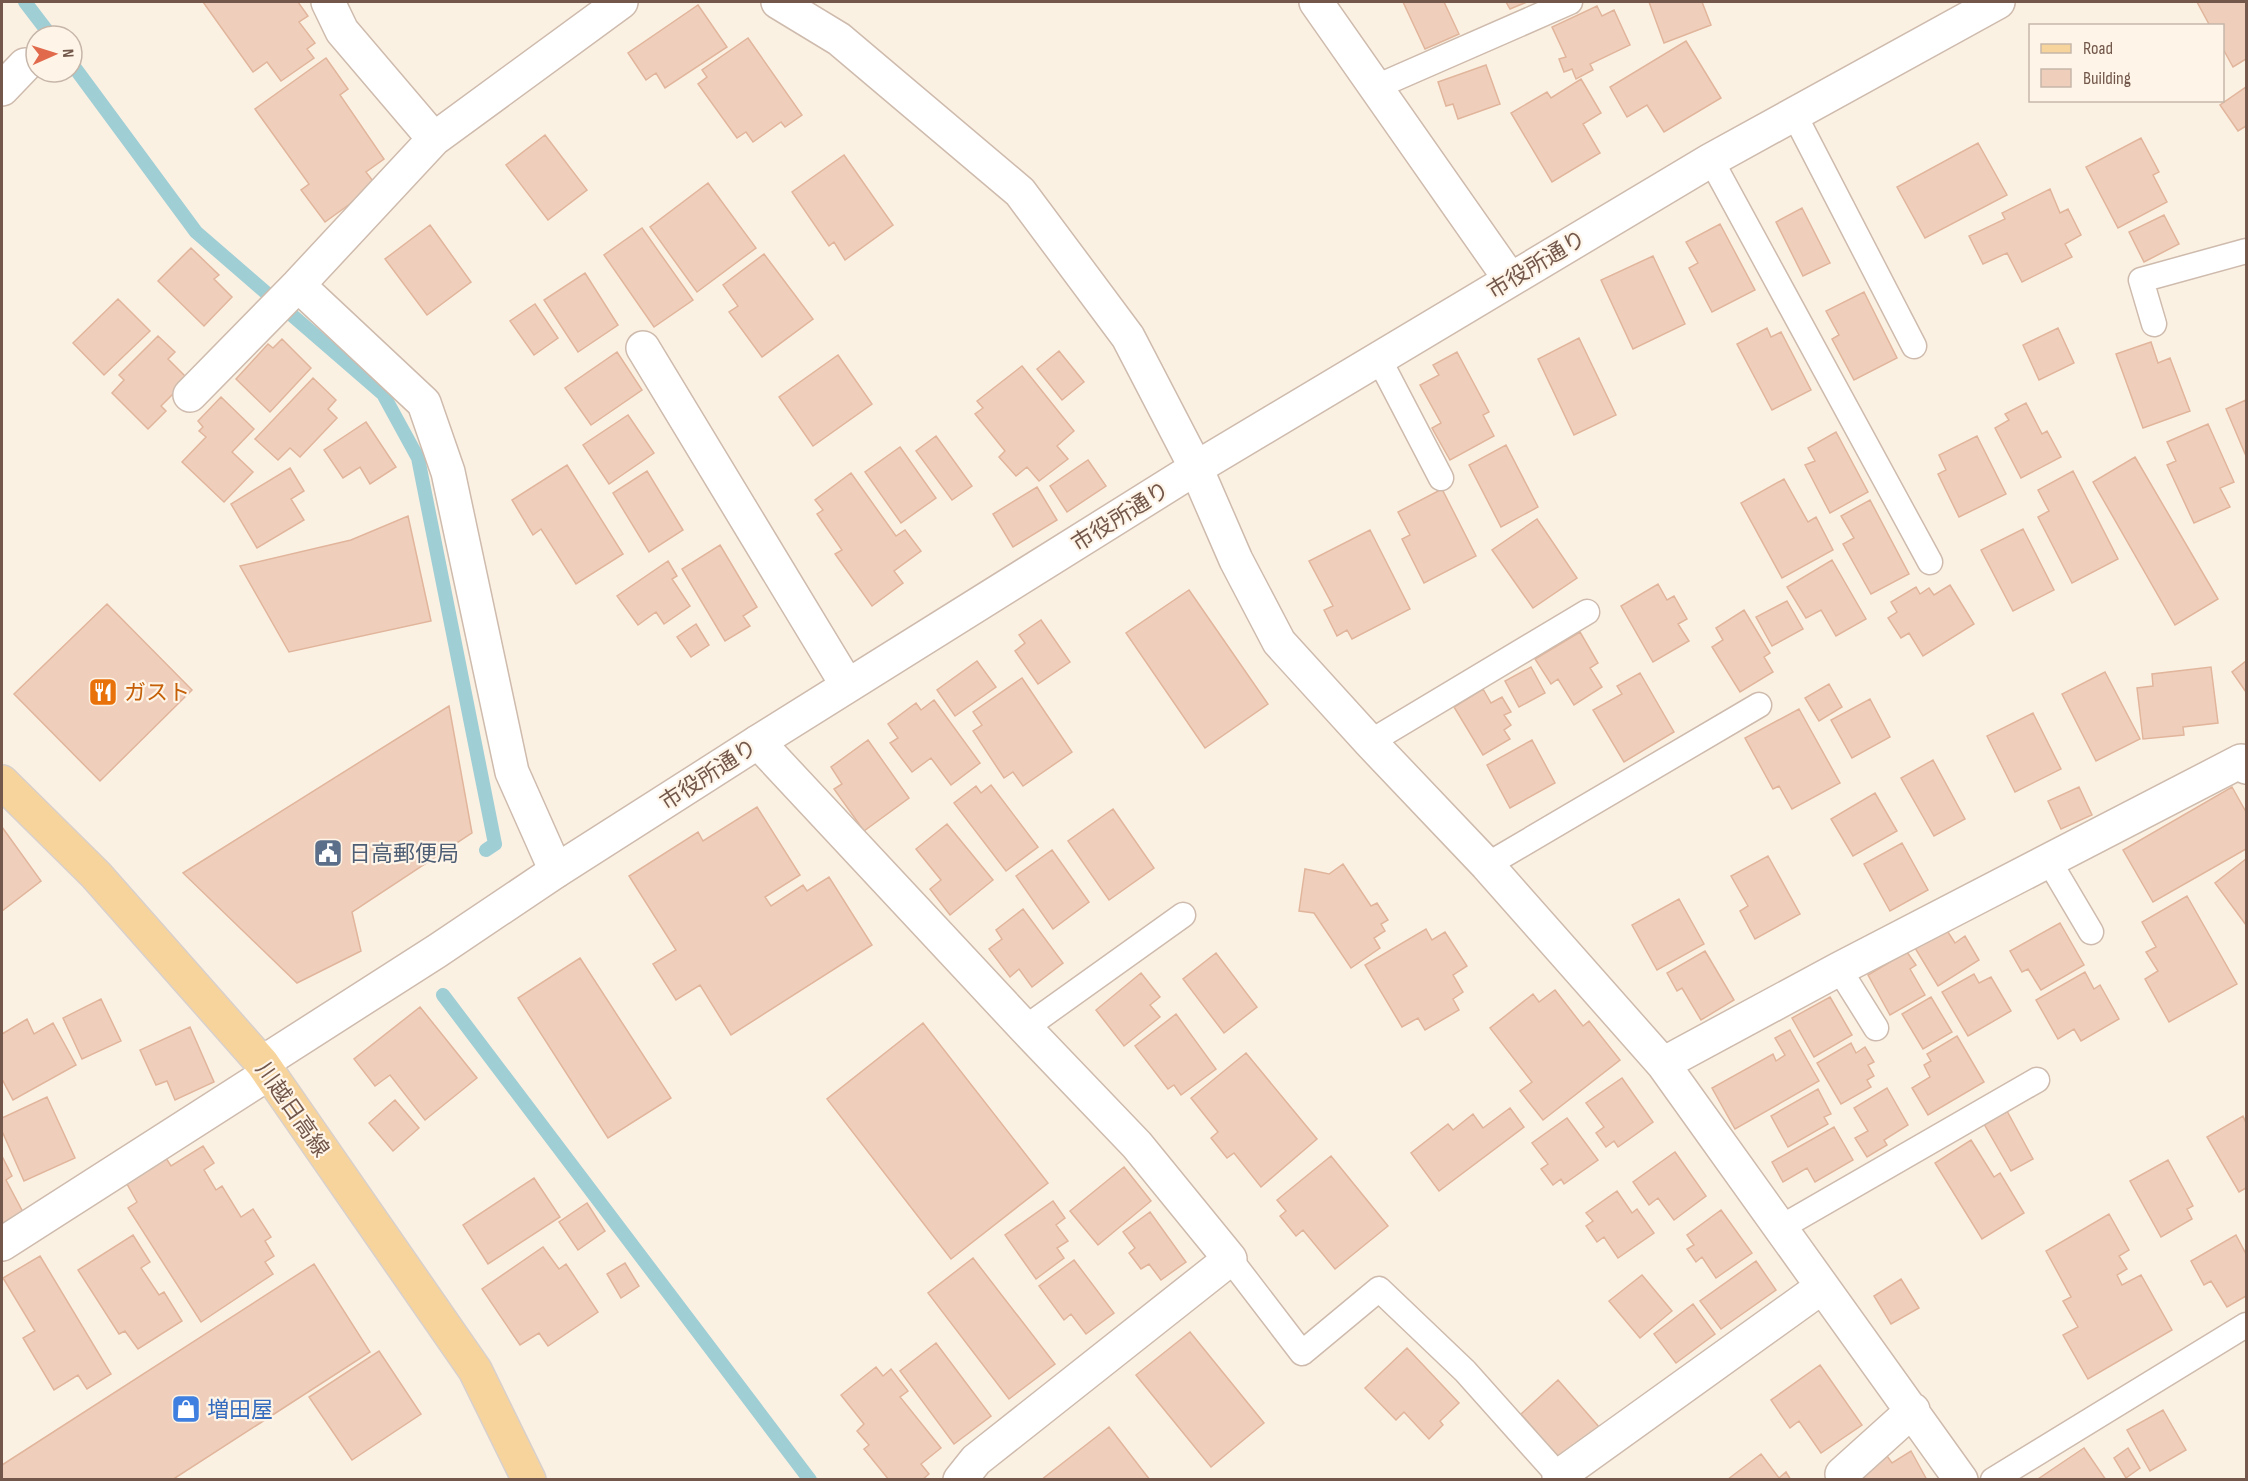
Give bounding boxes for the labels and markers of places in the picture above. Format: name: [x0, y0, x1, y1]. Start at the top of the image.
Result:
restaurant icon: ガスト: [87, 676, 119, 708]
place label: ガスト: [124, 680, 190, 707]
public building icon: 日高郵便局: [312, 837, 344, 869]
place label: 日高郵便局: [349, 841, 459, 868]
shop icon: 増田屋: [170, 1393, 202, 1425]
place label: 増田屋: [207, 1397, 273, 1424]

